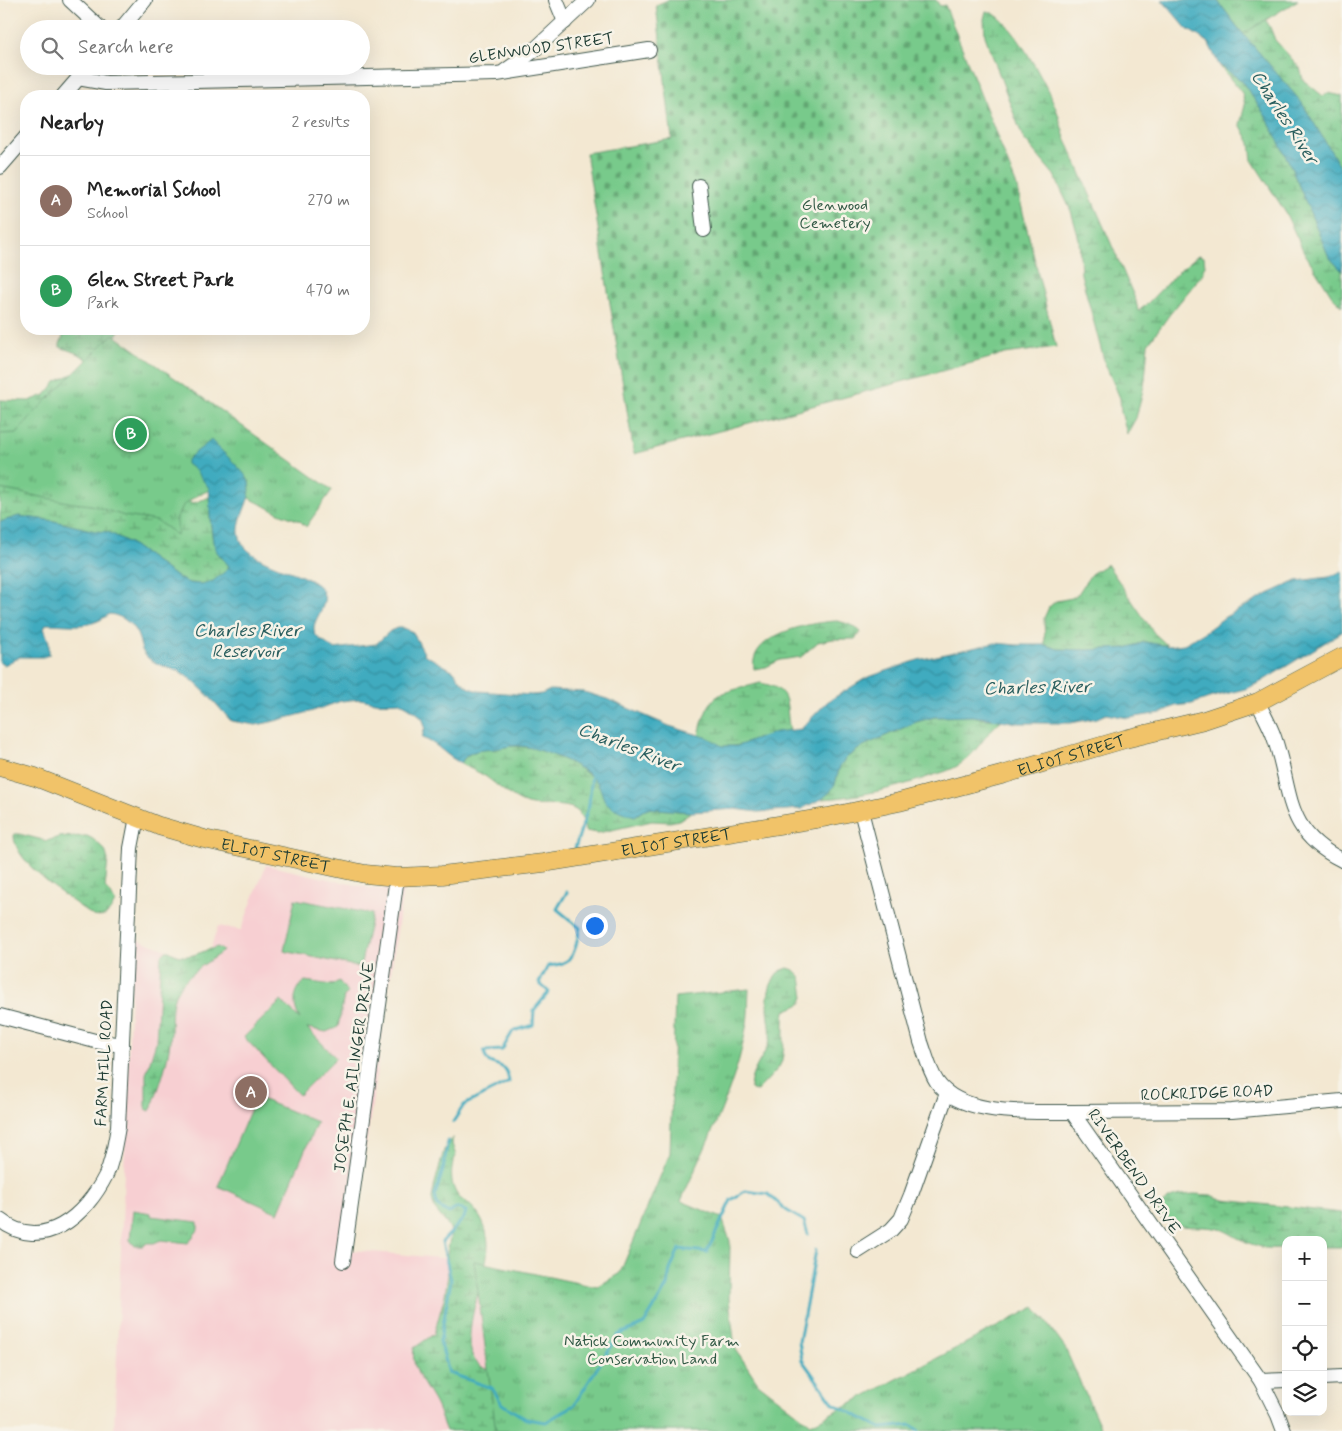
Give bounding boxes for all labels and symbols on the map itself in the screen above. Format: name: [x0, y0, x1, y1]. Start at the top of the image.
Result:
street label: GLENWOOD STREET: [467, 28, 615, 69]
water label: Charles River: [1245, 66, 1325, 171]
park label: Glenwood Cemetery: [799, 195, 871, 234]
pin: B: [115, 415, 147, 453]
water label: Charles River Reservoir: [194, 619, 303, 664]
water label: Charles River: [983, 675, 1093, 701]
water label: Charles River: [575, 718, 685, 779]
street label: ELIOT STREET: [1015, 730, 1128, 782]
street label: ELIOT STREET: [620, 824, 733, 862]
street label: ELIOT STREET: [219, 834, 332, 878]
your location: [582, 913, 608, 939]
street label: JOSEPH E. AILINGER DRIVE: [329, 960, 380, 1174]
street label: FARM HILL ROAD: [91, 999, 118, 1127]
pin: A: [235, 1073, 267, 1111]
street label: ROCKRIDGE ROAD: [1140, 1081, 1274, 1106]
street label: RIVERBEND DRIVE: [1083, 1105, 1185, 1239]
park label: Natick Community Farm Conservation Land: [564, 1331, 740, 1370]

